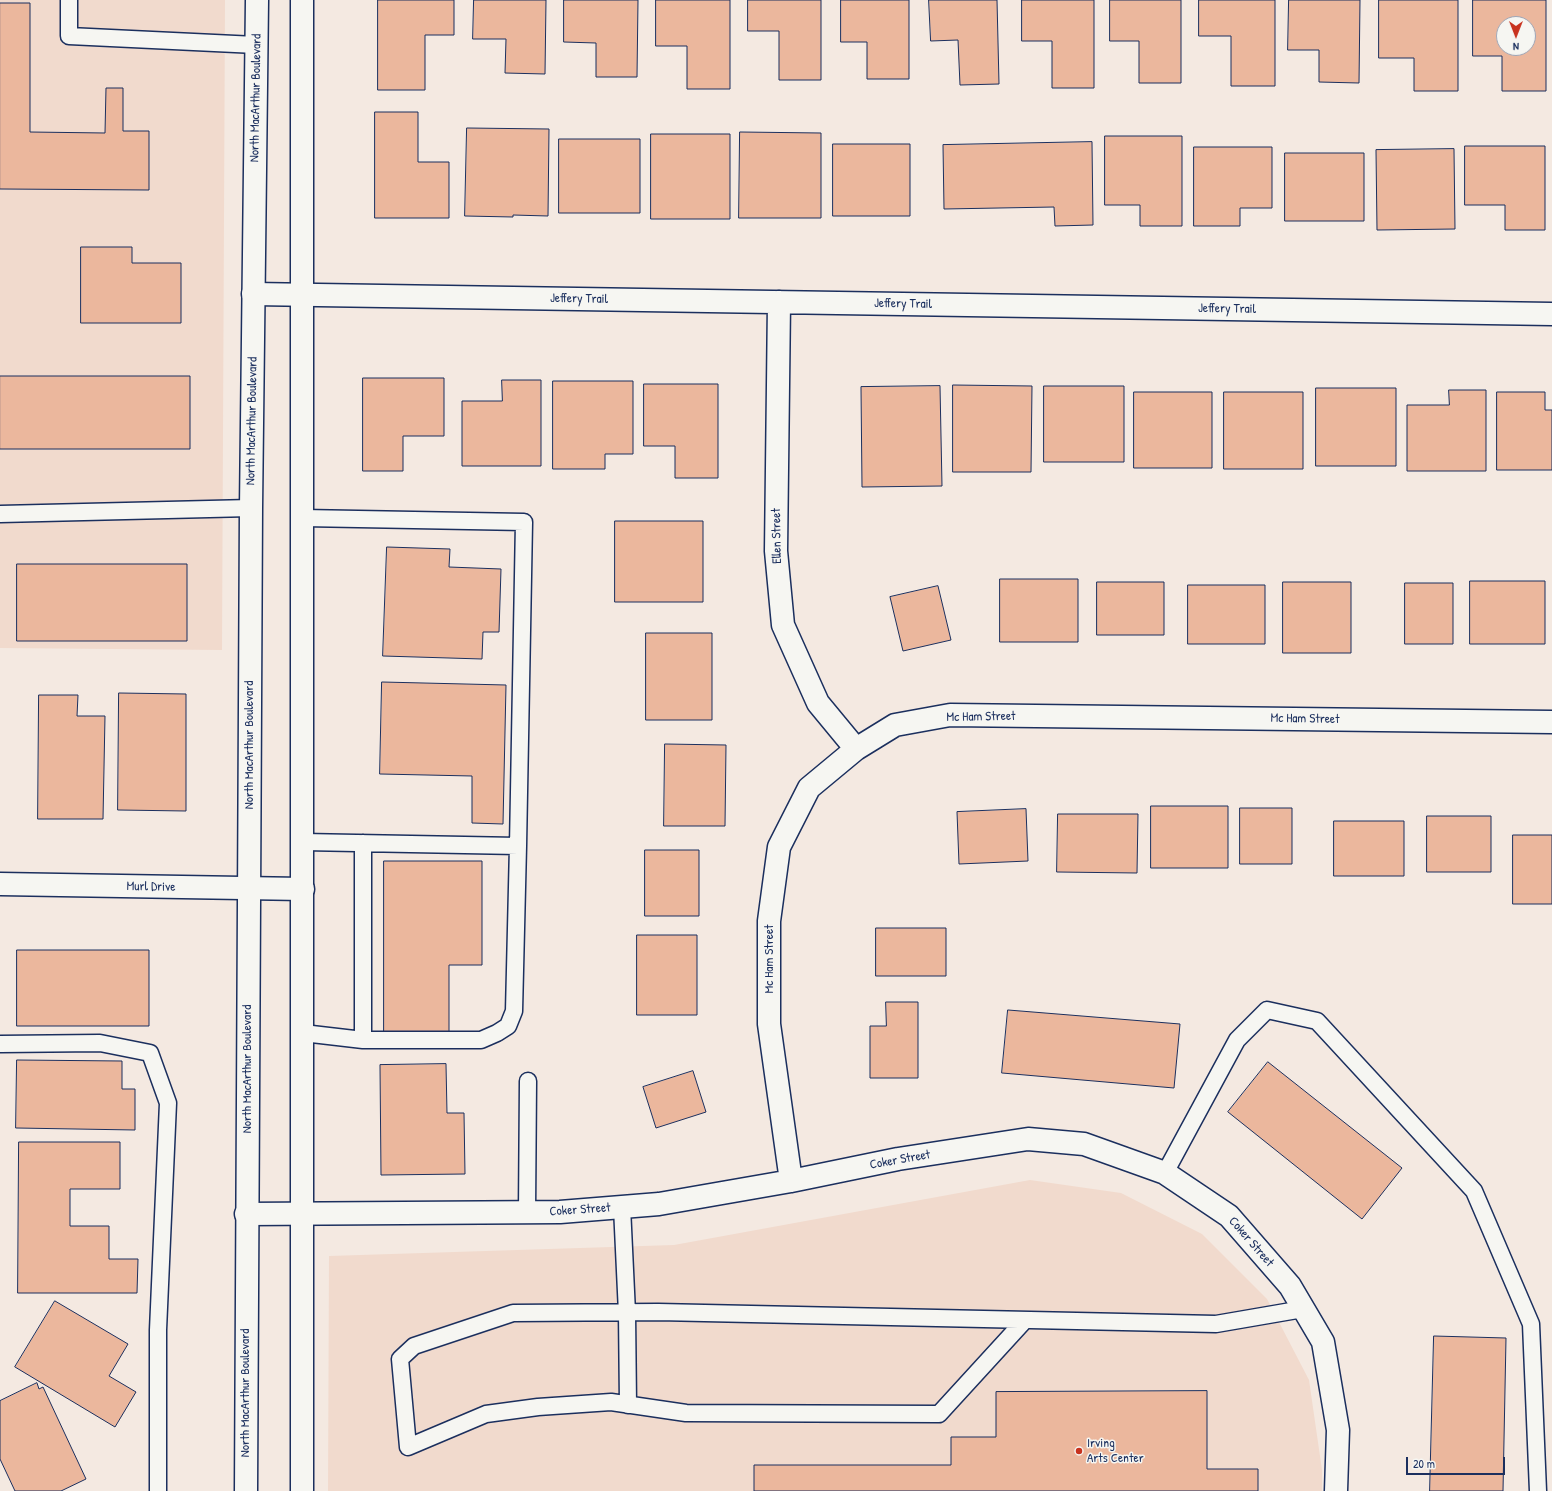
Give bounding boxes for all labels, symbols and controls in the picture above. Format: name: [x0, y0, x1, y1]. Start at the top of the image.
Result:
north arrow: [1496, 16, 1536, 56]
street label: North MacArthur Boulevard: [247, 34, 265, 162]
text: N: [1513, 40, 1519, 54]
street label: Jeffery Trail: [550, 291, 608, 307]
street label: Jeffery Trail: [874, 296, 932, 312]
street label: Jeffery Trail: [1198, 301, 1256, 317]
street label: North MacArthur Boulevard: [243, 357, 261, 485]
street label: Ellen Street: [769, 508, 785, 564]
street label: North MacArthur Boulevard: [242, 681, 258, 809]
street label: Mc Ham Street: [946, 709, 1016, 725]
street label: Mc Ham Street: [1270, 711, 1340, 727]
street label: Murl Drive: [126, 879, 176, 895]
street label: Mc Ham Street: [762, 924, 778, 994]
street label: North MacArthur Boulevard: [240, 1005, 256, 1133]
street label: Coker Street: [869, 1147, 931, 1173]
street label: Coker Street: [549, 1200, 611, 1220]
street label: Coker Street: [1225, 1214, 1277, 1270]
street label: North MacArthur Boulevard: [238, 1329, 254, 1457]
place label: Irving Arts Center: [1087, 1436, 1144, 1467]
marker: Irving Arts Center: [1074, 1446, 1084, 1456]
scale bar: [1408, 1449, 1507, 1475]
text: 20 m: [1413, 1455, 1435, 1472]

